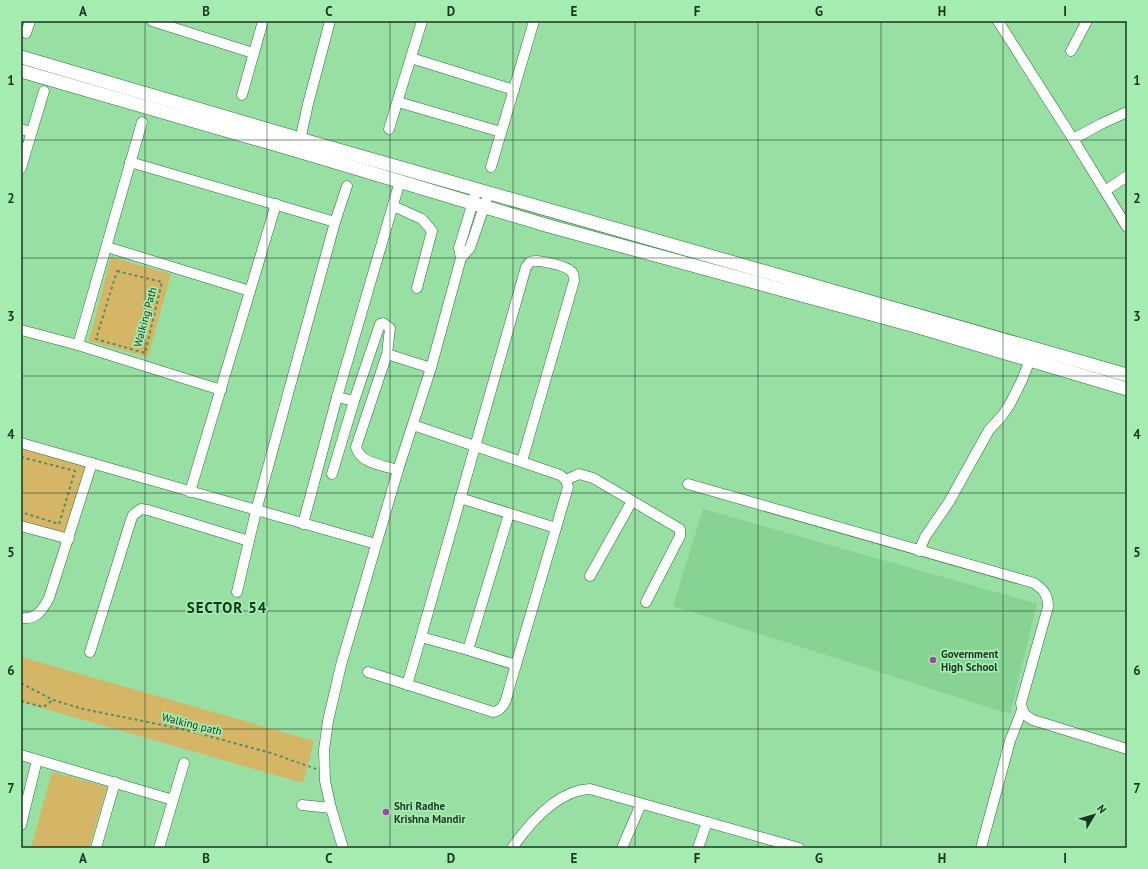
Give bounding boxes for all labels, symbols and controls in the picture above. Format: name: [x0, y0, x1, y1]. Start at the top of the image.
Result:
text: A: [79, 3, 87, 20]
text: B: [202, 3, 210, 20]
text: C: [325, 3, 333, 20]
text: D: [447, 3, 455, 20]
text: E: [571, 3, 578, 20]
text: F: [694, 3, 701, 20]
text: G: [815, 3, 823, 20]
text: H: [938, 3, 946, 20]
text: I: [1063, 3, 1067, 20]
text: 1: [7, 72, 15, 89]
text: 1: [1133, 72, 1141, 89]
text: 2: [7, 190, 15, 207]
text: 2: [1133, 190, 1141, 207]
street label: Walking Path: [130, 286, 160, 348]
text: 3: [7, 308, 15, 325]
text: 3: [1133, 308, 1141, 325]
text: 4: [7, 426, 15, 443]
text: 4: [1133, 426, 1141, 443]
text: 5: [7, 544, 15, 561]
text: 5: [1133, 544, 1141, 561]
district label: SECTOR 54: [187, 598, 267, 617]
place label: Government High School: [941, 647, 999, 674]
marker: Government High School: [928, 655, 938, 665]
text: 6: [7, 662, 15, 679]
text: 6: [1133, 662, 1141, 679]
street label: Walking path: [160, 710, 224, 738]
text: 7: [7, 780, 15, 797]
text: 7: [1133, 780, 1141, 797]
north arrow: [1074, 795, 1114, 835]
place label: Shri Radhe Krishna Mandir: [394, 799, 465, 826]
text: N: [1094, 802, 1110, 816]
marker: Shri Radhe Krishna Mandir: [381, 807, 391, 817]
text: A: [79, 850, 87, 867]
text: B: [202, 850, 210, 867]
text: C: [325, 850, 333, 867]
text: D: [447, 850, 455, 867]
text: E: [571, 850, 578, 867]
text: F: [694, 850, 701, 867]
text: G: [815, 850, 823, 867]
text: H: [938, 850, 946, 867]
text: I: [1063, 850, 1067, 867]

